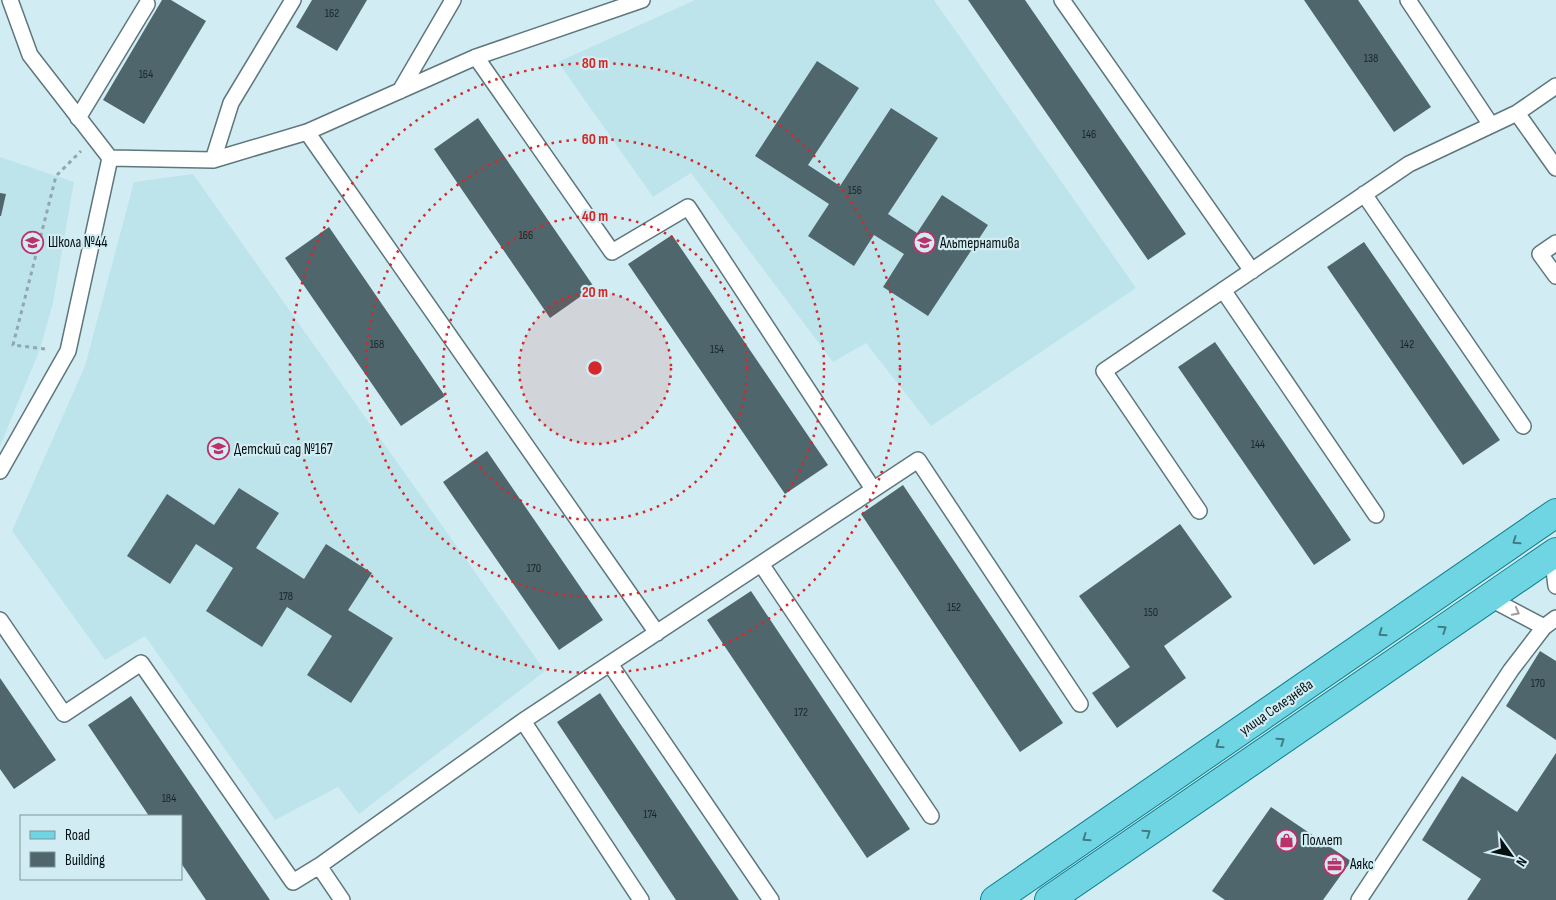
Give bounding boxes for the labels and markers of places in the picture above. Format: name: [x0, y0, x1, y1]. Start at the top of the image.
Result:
school or university icon: Школа №44: [20, 230, 44, 254]
school or university icon: Альтернатива: [912, 231, 936, 255]
place label: Школа №44: [48, 233, 108, 252]
place label: Альтернатива: [939, 234, 1020, 253]
centre of rings: [586, 359, 604, 377]
school or university icon: Детский сад №167: [206, 437, 230, 461]
place label: Детский сад №167: [234, 440, 333, 459]
shop icon: Поллет: [1274, 828, 1298, 852]
place label: Поллет: [1302, 831, 1342, 850]
office icon: Аякс: [1322, 852, 1346, 876]
place label: Аякс: [1349, 855, 1374, 874]

